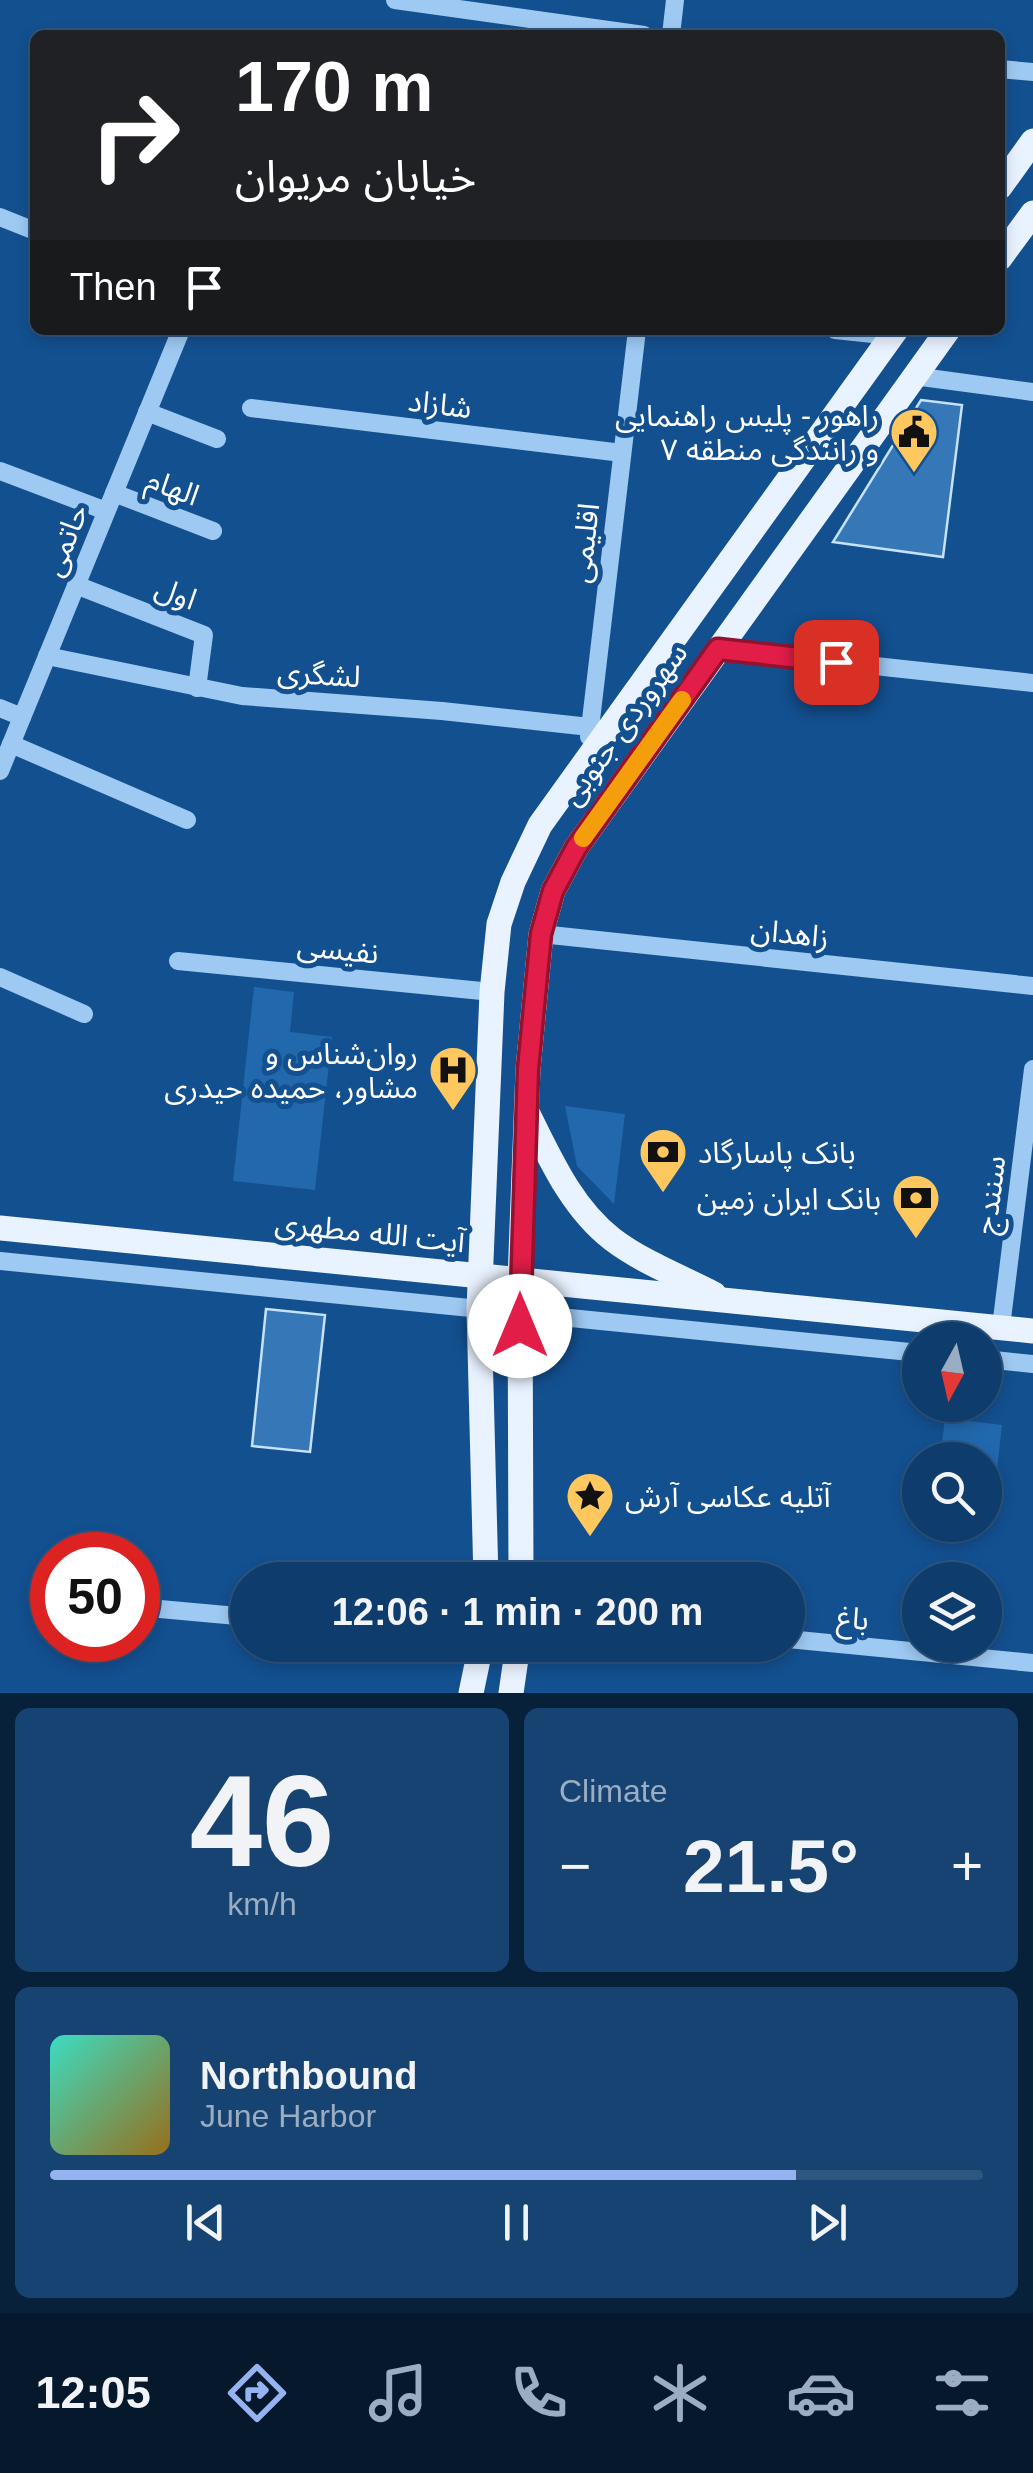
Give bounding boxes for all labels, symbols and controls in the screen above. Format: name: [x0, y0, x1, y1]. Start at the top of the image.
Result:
text: 170 m: [235, 48, 433, 126]
icon: right: [70, 70, 200, 200]
text: خیابان مریوان: [235, 151, 476, 202]
icon: arrive: [177, 260, 232, 315]
text: Then: [70, 266, 157, 308]
street label: شازاد: [406, 384, 474, 425]
place label: راهور - پلیس راهنمایی و رانندگی منطقه ۷: [615, 399, 879, 467]
public building icon: راهور - پلیس راهنمایی و رانندگی منطقه ۷: [888, 406, 940, 474]
street label: الهام: [140, 462, 204, 518]
street label: حاتمی: [36, 499, 95, 581]
street label: اقلیمی: [563, 501, 606, 585]
street label: اول: [150, 570, 201, 618]
pin: [794, 620, 879, 705]
icon: arrive: [809, 635, 864, 690]
street label: سهروردی جنوبی: [554, 637, 695, 812]
street label: لشگری: [276, 655, 362, 694]
street label: زاهدان: [749, 912, 831, 954]
street label: نفیسی: [296, 928, 380, 971]
place label: روان‌شناس و مشاور، حمیده حیدری: [164, 1037, 418, 1105]
hospital icon: روان‌شناس و مشاور، حمیده حیدری: [427, 1044, 479, 1112]
bank icon: بانک پاسارگاد: [637, 1126, 689, 1194]
place label: بانک پاسارگاد: [698, 1136, 856, 1172]
street label: سنندج: [969, 1154, 1017, 1237]
bank icon: بانک ایران زمین: [890, 1172, 942, 1240]
place label: بانک ایران زمین: [697, 1182, 881, 1216]
street label: آیت الله مطهری: [273, 1206, 468, 1260]
position arrow: [468, 1274, 572, 1378]
north arrow: [902, 1322, 1002, 1422]
map controls: [902, 1322, 1002, 1662]
button: search: [902, 1442, 1002, 1542]
place icon: آتلیه عکاسی آرش: [564, 1470, 616, 1538]
place label: آتلیه عکاسی آرش: [625, 1480, 832, 1514]
speed limit sign: 50: [30, 1532, 160, 1662]
button: layers: [902, 1562, 1002, 1662]
text: 12:06 · 1 min · 200 m: [332, 1591, 703, 1633]
street label: باغ: [835, 1600, 871, 1642]
text: 46: [190, 1748, 334, 1894]
text: Climate: [559, 1773, 667, 1809]
text: 21.5°: [683, 1824, 859, 1908]
text: −: [559, 1835, 591, 1897]
text: +: [951, 1835, 983, 1897]
text: km/h: [227, 1886, 297, 1922]
text: Northbound: [200, 2055, 417, 2097]
text: June Harbor: [200, 2098, 376, 2134]
icon: previous: [178, 2195, 233, 2250]
icon: pause: [489, 2195, 544, 2250]
icon: next: [800, 2195, 855, 2250]
icon: directions: [222, 2358, 292, 2428]
icon: music: [363, 2358, 433, 2428]
icon: phone: [504, 2358, 574, 2428]
icon: climate: [645, 2358, 715, 2428]
icon: car: [786, 2358, 856, 2428]
icon: filters: [927, 2358, 997, 2428]
text: 12:05: [36, 2367, 151, 2418]

